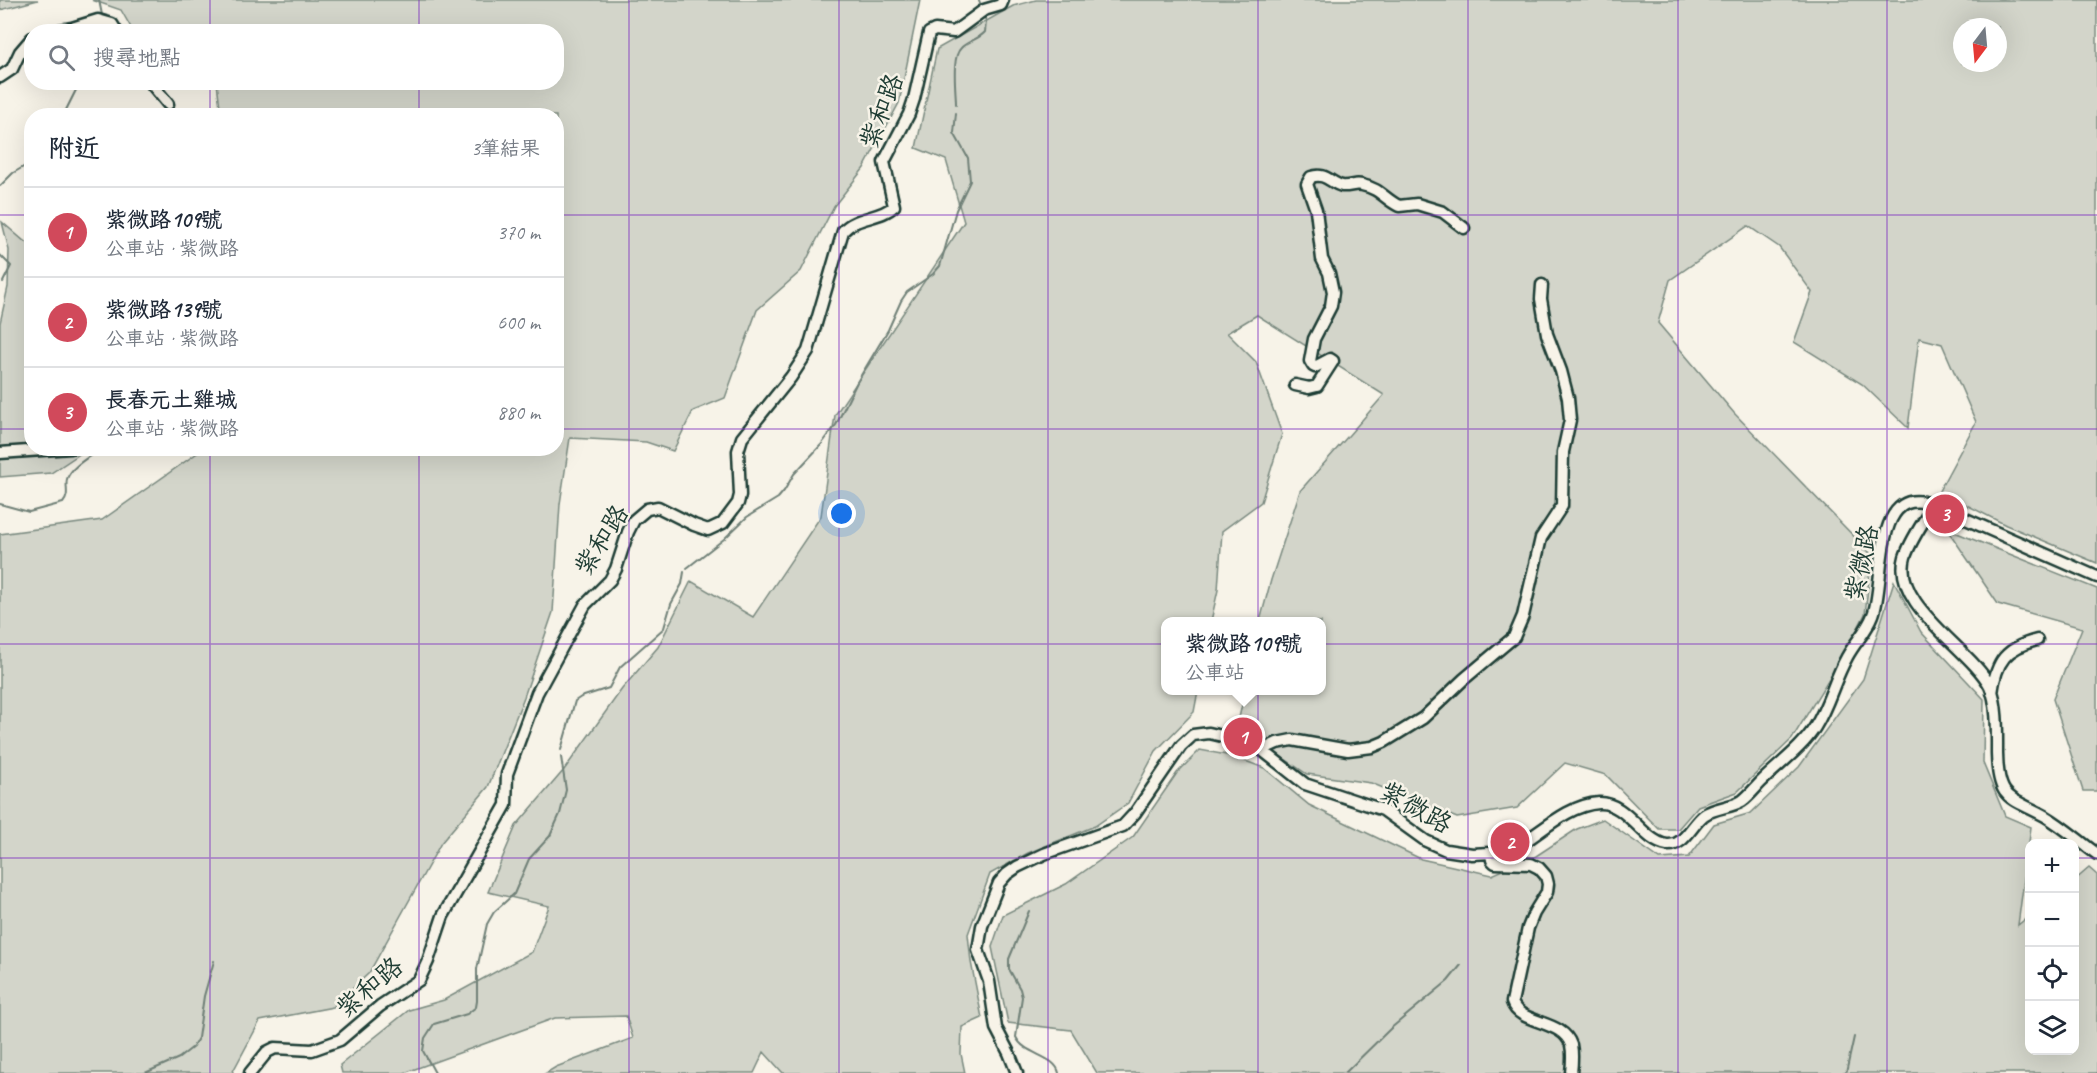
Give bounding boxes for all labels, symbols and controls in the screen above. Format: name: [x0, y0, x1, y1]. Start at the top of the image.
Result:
north arrow: [1953, 18, 2007, 72]
search box: [24, 24, 564, 90]
icon: search: [45, 41, 78, 74]
text: 搜尋地點: [93, 44, 181, 72]
street label: 紫和路: [852, 69, 911, 154]
text: 附近: [48, 132, 100, 165]
text: 3筆結果: [471, 136, 540, 161]
text: 紫微路109號: [105, 206, 222, 234]
text: 1: [63, 220, 72, 245]
text: 370 m: [497, 220, 540, 245]
text: 公車站 · 紫微路: [105, 236, 238, 261]
text: 紫微路139號: [105, 296, 222, 324]
text: 2: [63, 310, 72, 335]
text: 600 m: [497, 310, 540, 335]
text: 公車站 · 紫微路: [105, 326, 238, 351]
text: 長春元土雞城: [105, 386, 237, 414]
text: 3: [63, 400, 72, 425]
text: 880 m: [497, 400, 540, 425]
text: 公車站 · 紫微路: [105, 416, 238, 441]
pin: 3: [1926, 492, 1964, 536]
street label: 紫和路: [567, 498, 636, 582]
your location: [827, 499, 856, 528]
street label: 紫微路: [1837, 522, 1886, 605]
popup: [1161, 617, 1326, 695]
text: 紫微路109號: [1185, 630, 1302, 658]
text: 公車站: [1185, 660, 1245, 685]
pin: 1: [1224, 714, 1262, 760]
street label: 紫微路: [1374, 774, 1458, 841]
pin: 2: [1490, 820, 1530, 864]
map controls: [2025, 839, 2079, 1055]
button: +: [2025, 839, 2079, 893]
button: −: [2025, 893, 2079, 947]
button: locate: [2025, 947, 2079, 1001]
street label: 紫和路: [329, 950, 410, 1025]
button: layers: [2025, 1001, 2079, 1055]

